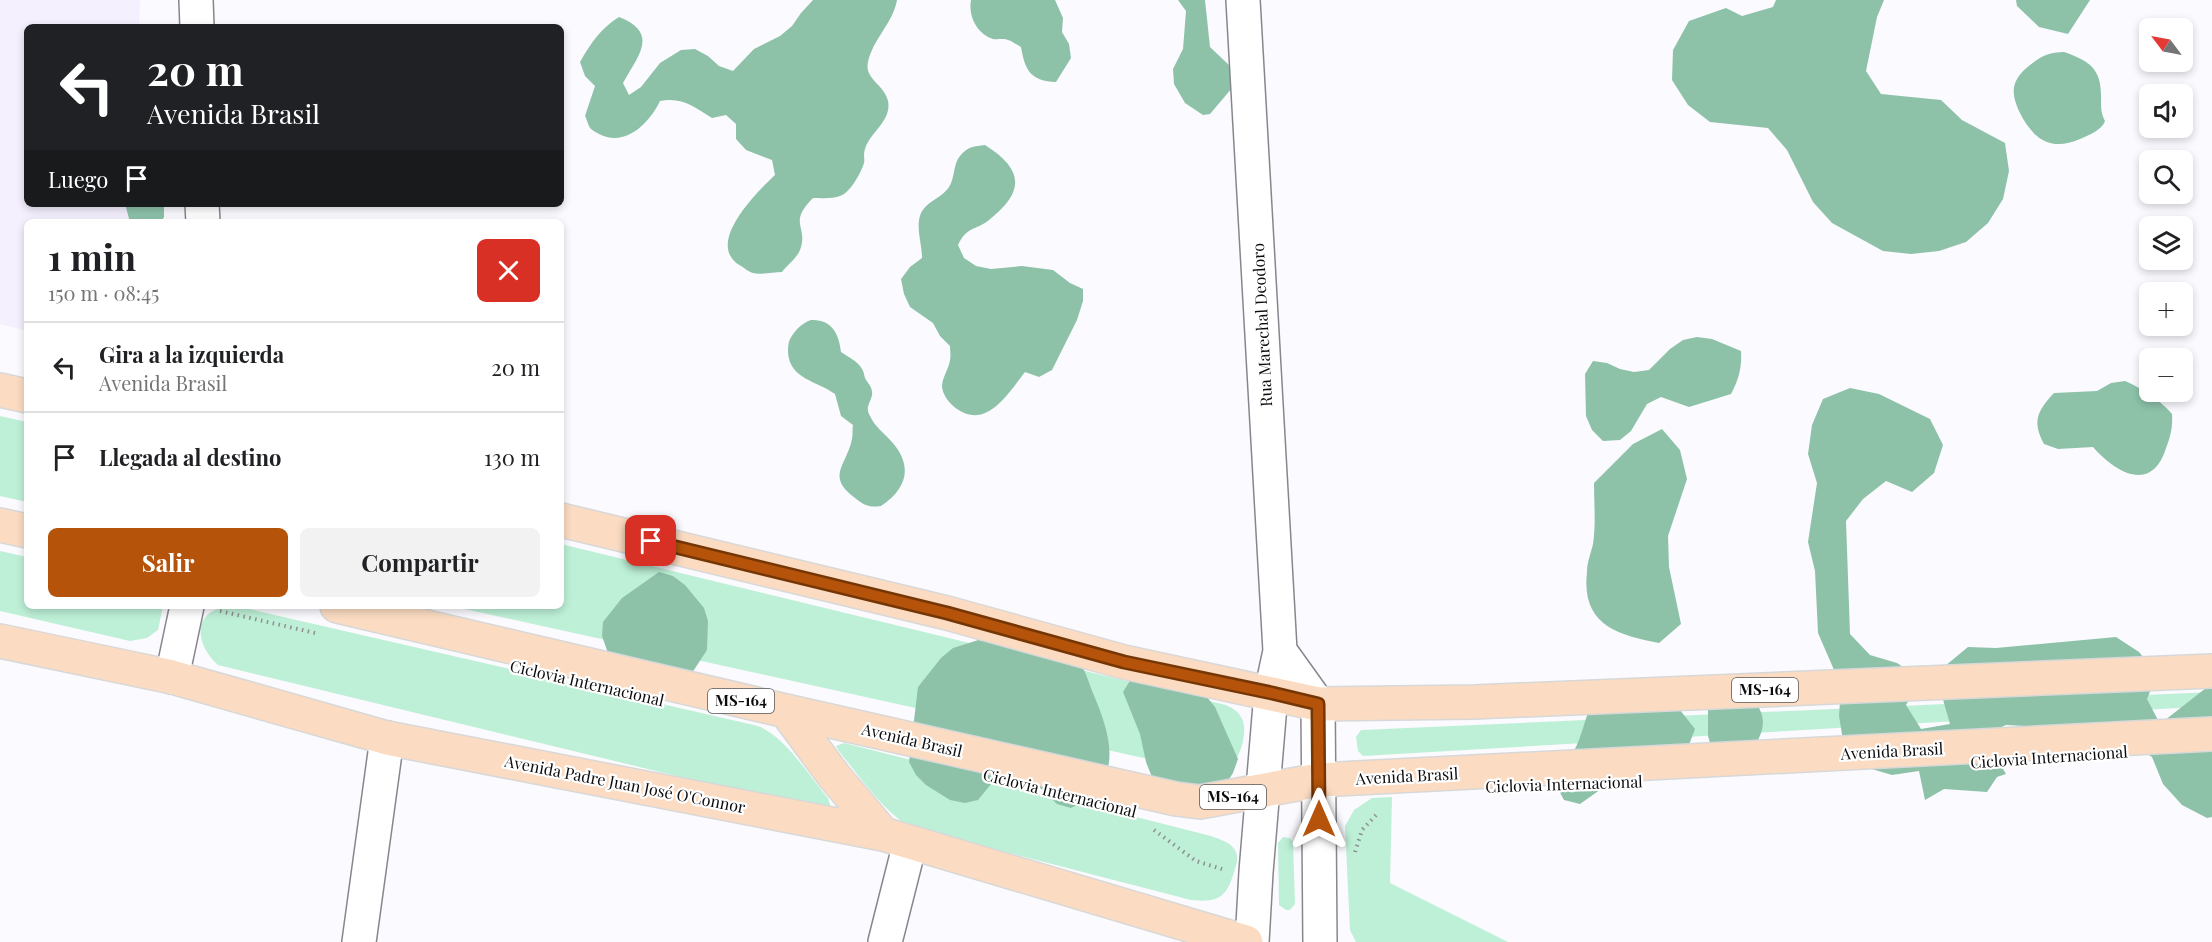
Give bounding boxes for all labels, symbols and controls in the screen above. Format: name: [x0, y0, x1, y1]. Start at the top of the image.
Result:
north arrow: [2139, 18, 2193, 72]
map controls: [2139, 18, 2193, 402]
text: 20 m: [147, 41, 244, 97]
icon: left: [48, 48, 126, 126]
button: sound: [2139, 84, 2193, 138]
text: Avenida Brasil: [147, 95, 320, 131]
button: search: [2139, 150, 2193, 204]
icon: arrive: [120, 162, 153, 195]
text: Luego: [48, 164, 108, 194]
button: layers: [2139, 216, 2193, 270]
text: 1 min: [48, 232, 136, 280]
button: close: [477, 239, 540, 302]
street label: Rua Marechal Deodoro: [1247, 242, 1276, 407]
text: 150 m · 08:45: [48, 279, 159, 306]
button: +: [2139, 282, 2193, 336]
text: Gira a la izquierda: [99, 339, 284, 369]
button: −: [2139, 348, 2193, 402]
icon: left: [48, 351, 81, 384]
text: 20 m: [491, 352, 540, 382]
text: Avenida Brasil: [99, 369, 227, 396]
icon: arrive: [48, 441, 81, 474]
text: Llegada al destino: [99, 442, 281, 472]
text: 130 m: [484, 442, 540, 472]
pin: [625, 515, 676, 566]
icon: arrive: [634, 524, 667, 557]
button: Salir: [48, 528, 288, 597]
button: Compartir: [300, 528, 540, 597]
street label: Ciclovia Internacional: [508, 655, 667, 711]
road number: MS-164: [1732, 678, 1798, 702]
road number: MS-164: [708, 689, 774, 713]
street label: Avenida Brasil: [859, 718, 965, 761]
street label: Avenida Brasil: [1839, 737, 1944, 764]
street label: Ciclovia Internacional: [1970, 741, 2129, 772]
street label: Avenida Padre Juan José O'Connor: [502, 750, 747, 817]
street label: Avenida Brasil: [1354, 762, 1459, 789]
street label: Ciclovia Internacional: [981, 763, 1139, 822]
street label: Ciclovia Internacional: [1485, 770, 1643, 797]
road number: MS-164: [1200, 785, 1266, 809]
position arrow: [1287, 787, 1351, 851]

